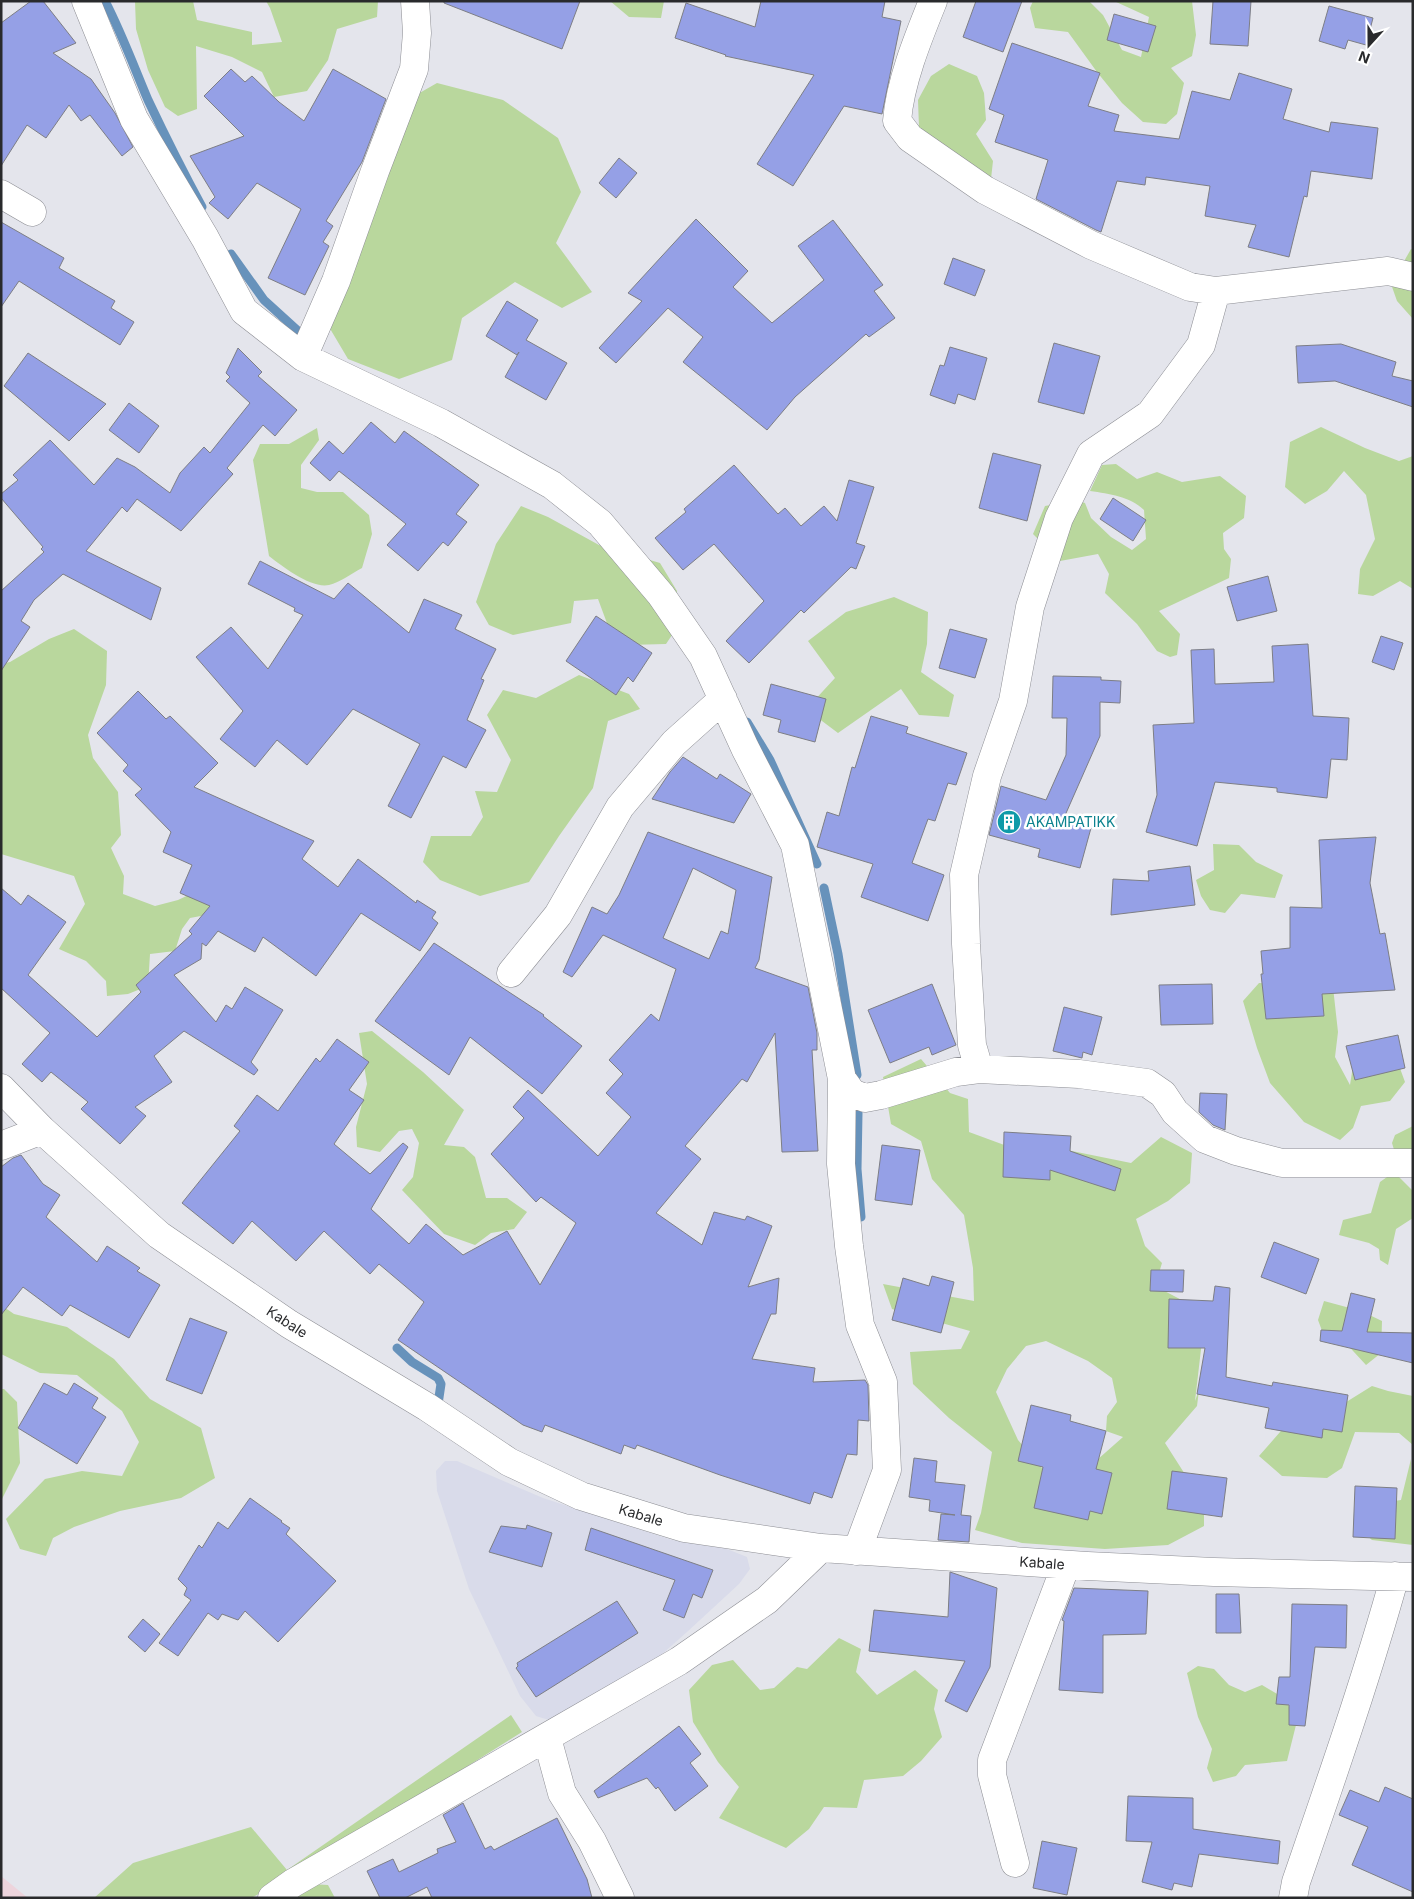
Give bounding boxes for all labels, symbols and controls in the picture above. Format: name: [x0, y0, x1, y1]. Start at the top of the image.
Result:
north arrow: [1344, 20, 1394, 70]
text: N: [1356, 48, 1372, 67]
building icon: AKAMPATIKK: [996, 809, 1022, 835]
place label: AKAMPATIKK: [1026, 813, 1116, 830]
street label: Kabale: [264, 1302, 311, 1341]
street label: Kabale: [617, 1500, 665, 1529]
street label: Kabale: [1019, 1552, 1065, 1573]

